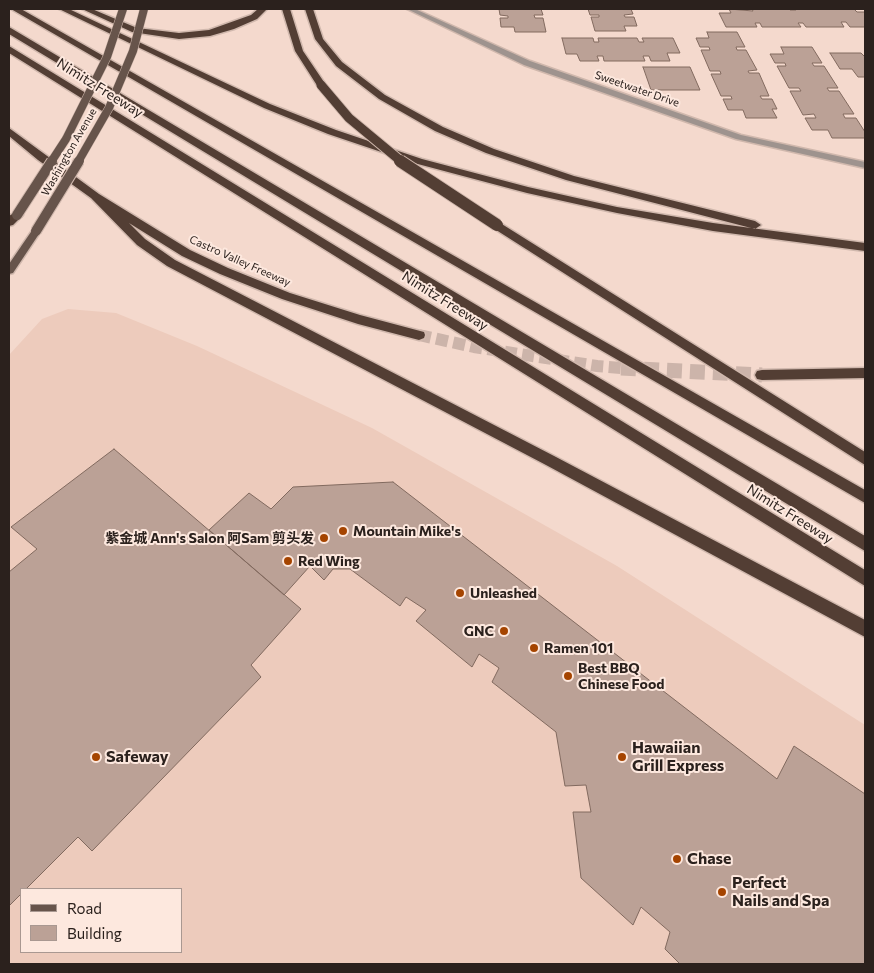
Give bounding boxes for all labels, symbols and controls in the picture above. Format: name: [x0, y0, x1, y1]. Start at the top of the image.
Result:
street label: Nimitz Freeway: [54, 55, 146, 121]
street label: Sweetwater Drive: [593, 68, 681, 110]
street label: Washington Avenue: [39, 106, 99, 198]
street label: Castro Valley Freeway: [187, 233, 293, 289]
street label: Nimitz Freeway: [399, 268, 491, 334]
street label: Nimitz Freeway: [744, 481, 836, 547]
place label: Mountain Mike's: [353, 523, 461, 539]
marker: Mountain Mike's: [337, 525, 349, 537]
place label: 紫金城 Ann's Salon 阿Sam 剪头发: [105, 530, 314, 546]
marker: 紫金城 Ann's Salon 阿Sam 剪头发: [318, 532, 330, 544]
place label: Red Wing: [298, 553, 360, 569]
marker: Red Wing: [282, 555, 294, 567]
place label: Unleashed: [470, 585, 537, 601]
marker: Unleashed: [454, 587, 466, 599]
place label: GNC: [464, 623, 494, 639]
marker: GNC: [498, 625, 510, 637]
place label: Ramen 101: [544, 640, 613, 656]
marker: Ramen 101: [528, 642, 540, 654]
place label: Best BBQ Chinese Food: [578, 660, 664, 692]
marker: Best BBQ Chinese Food: [562, 670, 574, 682]
place label: Hawaiian Grill Express: [632, 738, 724, 776]
place label: Safeway: [106, 747, 169, 767]
marker: Safeway: [90, 751, 102, 763]
marker: Hawaiian Grill Express: [616, 751, 628, 763]
place label: Chase: [687, 849, 732, 869]
marker: Chase: [671, 853, 683, 865]
place label: Perfect Nails and Spa: [732, 873, 829, 911]
marker: Perfect Nails and Spa: [716, 886, 728, 898]
legend: [20, 888, 182, 953]
text: Road: [67, 899, 102, 917]
text: Building: [67, 924, 122, 942]

